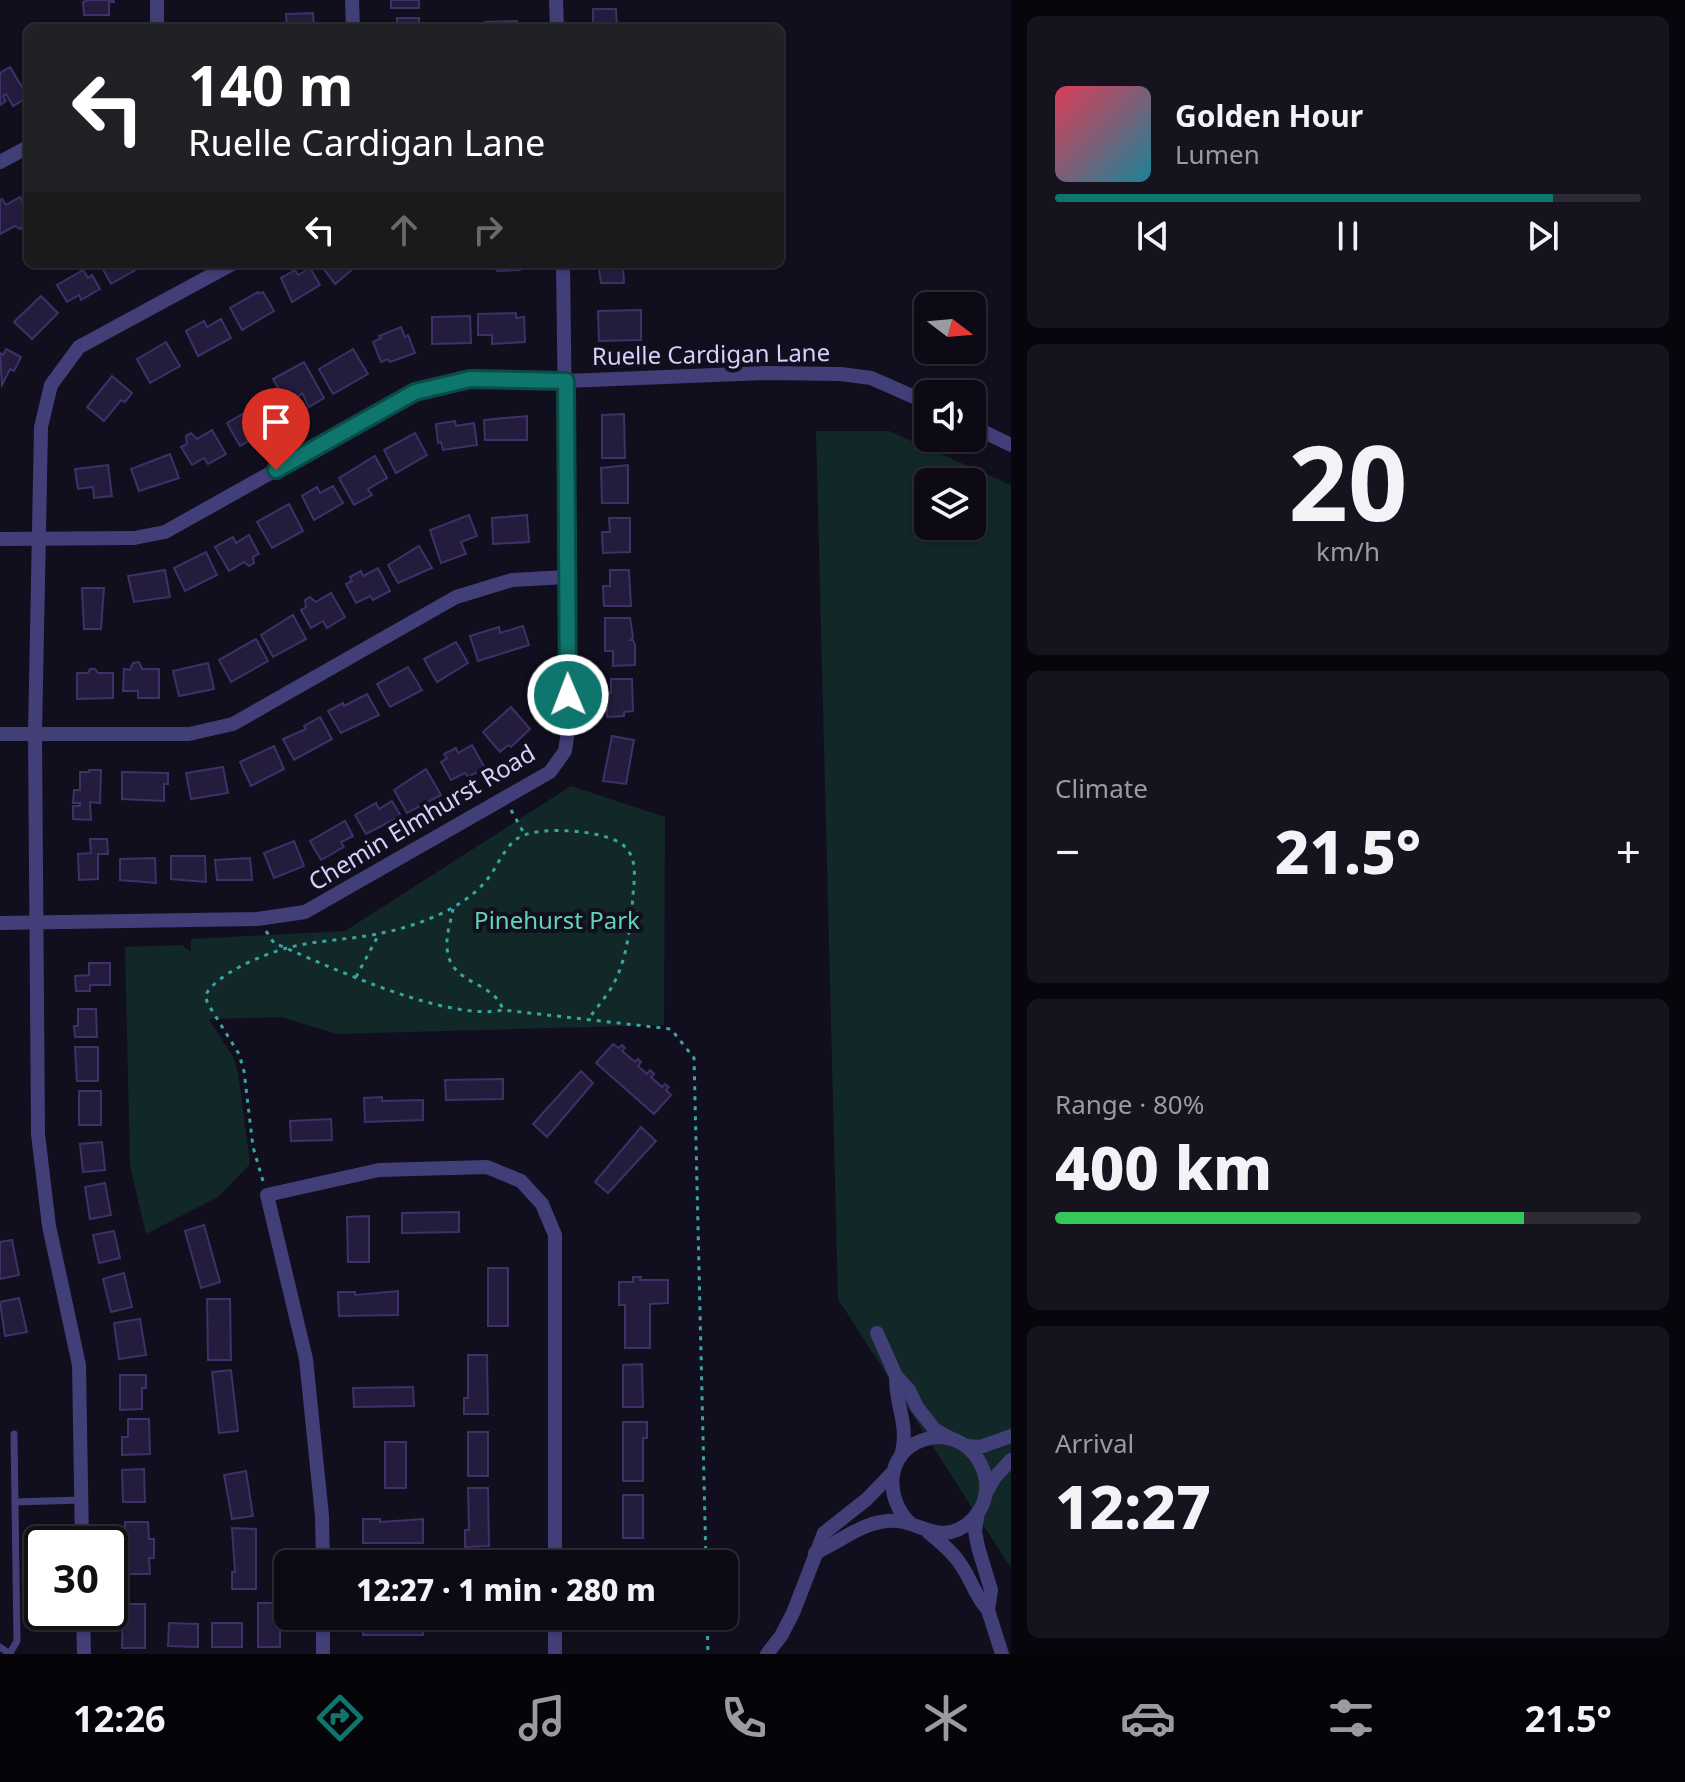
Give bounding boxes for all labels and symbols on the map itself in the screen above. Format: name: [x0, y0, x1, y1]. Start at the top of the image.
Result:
north arrow: [914, 292, 986, 364]
street label: Ruelle Cardigan Lane: [592, 335, 830, 372]
pin: [242, 388, 310, 470]
position arrow: [526, 653, 610, 737]
street label: Chemin Elmhurst Road: [302, 736, 541, 898]
park label: Pinehurst Park: [474, 903, 640, 936]
speed limit sign: 30: [24, 1526, 128, 1630]

